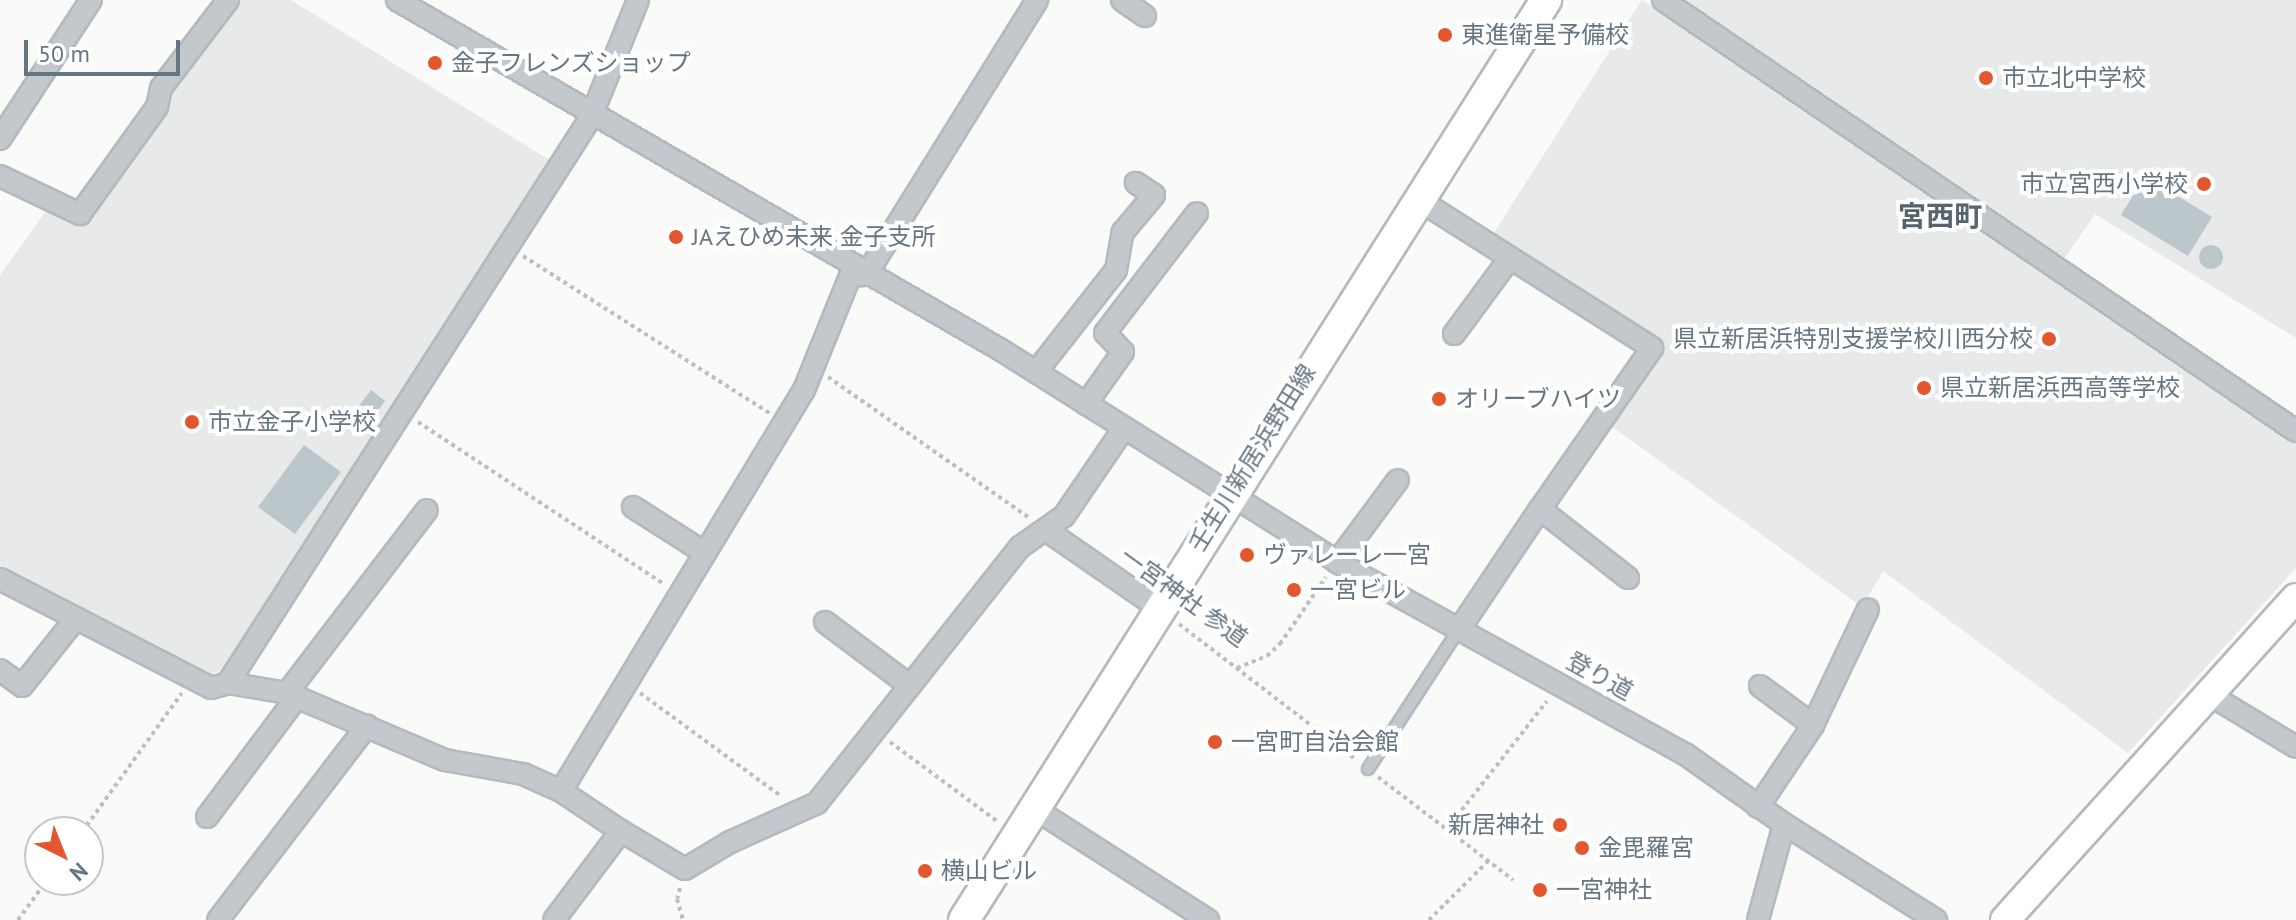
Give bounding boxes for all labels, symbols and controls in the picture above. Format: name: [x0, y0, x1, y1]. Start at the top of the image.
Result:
place label: 東進衛星予備校: [1461, 21, 1629, 49]
scale bar: [28, 24, 184, 74]
marker: 東進衛星予備校: [1436, 26, 1454, 44]
text: 50 m: [38, 38, 90, 69]
place label: 金子フレンズショップ: [451, 49, 691, 77]
marker: 金子フレンズショップ: [426, 54, 444, 72]
place label: 市立北中学校: [2002, 64, 2146, 92]
marker: 市立北中学校: [1977, 69, 1995, 87]
place label: 市立宮西小学校: [2020, 170, 2188, 198]
marker: 市立宮西小学校: [2195, 175, 2213, 193]
district label: 宮西町: [1898, 199, 1982, 233]
place label: JAえひめ未来 金子支所: [692, 223, 935, 251]
marker: JAえひめ未来 金子支所: [667, 228, 685, 246]
place label: 県立新居浜特別支援学校川西分校: [1673, 325, 2033, 353]
marker: 県立新居浜特別支援学校川西分校: [2040, 330, 2058, 348]
street label: 壬生川新居浜野田線: [1183, 359, 1321, 557]
place label: 県立新居浜西高等学校: [1940, 374, 2180, 402]
marker: 県立新居浜西高等学校: [1915, 379, 1933, 397]
place label: オリーブハイツ: [1455, 385, 1623, 413]
marker: オリーブハイツ: [1430, 390, 1448, 408]
place label: 市立金子小学校: [208, 408, 376, 436]
marker: 市立金子小学校: [183, 413, 201, 431]
street label: 一宮神社 参道: [1115, 541, 1253, 653]
place label: ヴァレーレ一宮: [1263, 541, 1431, 569]
marker: ヴァレーレ一宮: [1238, 546, 1256, 564]
place label: 一宮ビル: [1310, 576, 1406, 604]
marker: 一宮ビル: [1285, 581, 1303, 599]
street label: 登り道: [1562, 646, 1638, 706]
place label: 一宮町自治会館: [1231, 728, 1399, 756]
marker: 一宮町自治会館: [1206, 733, 1224, 751]
place label: 新居神社: [1448, 811, 1544, 839]
north arrow: [24, 816, 104, 896]
marker: 新居神社: [1551, 816, 1569, 834]
place label: 金毘羅宮: [1598, 834, 1694, 862]
marker: 金毘羅宮: [1573, 839, 1591, 857]
text: N: [64, 857, 94, 887]
place label: 横山ビル: [941, 857, 1037, 885]
marker: 横山ビル: [916, 862, 934, 880]
place label: 一宮神社: [1556, 876, 1652, 904]
marker: 一宮神社: [1531, 881, 1549, 899]

